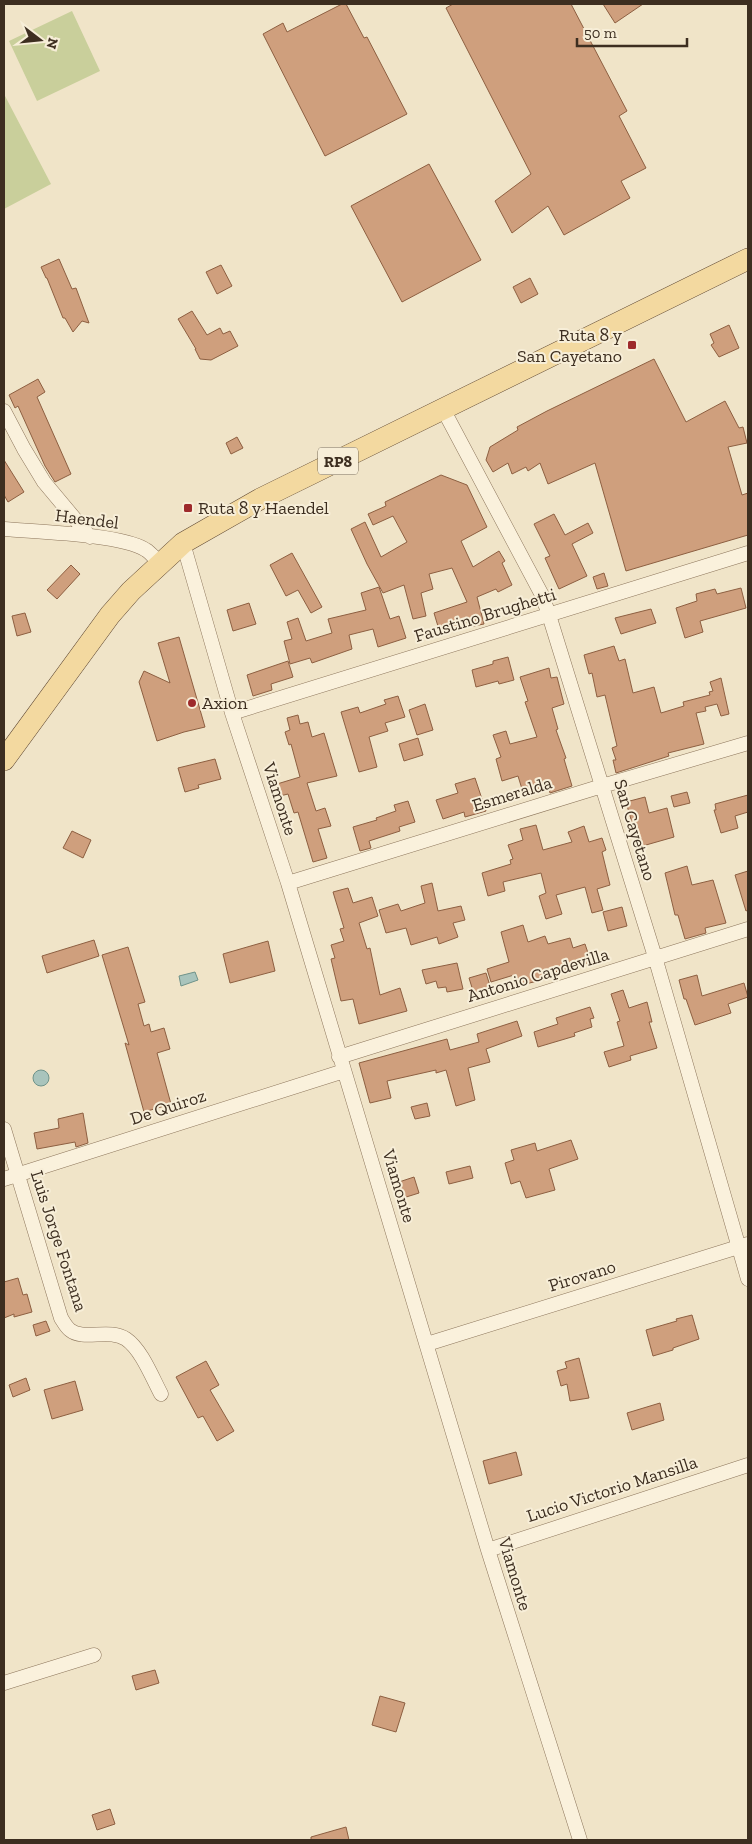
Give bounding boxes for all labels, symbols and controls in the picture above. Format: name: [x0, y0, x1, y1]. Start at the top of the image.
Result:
north arrow: [15, 15, 65, 65]
scale bar: [577, 15, 687, 47]
text: 50 m: [584, 24, 617, 42]
text: N: [42, 36, 62, 51]
place label: Ruta 8 y San Cayetano: [517, 324, 623, 367]
marker: Ruta 8 y San Cayetano: [626, 339, 638, 351]
road number: RP8: [318, 448, 358, 474]
place label: Ruta 8 y Haendel: [198, 497, 329, 519]
marker: Ruta 8 y Haendel: [182, 502, 194, 514]
street label: Haendel: [54, 504, 120, 534]
street label: Faustino Brughetti: [411, 583, 559, 647]
place label: Axion: [202, 692, 248, 714]
marker: Axion: [186, 697, 198, 709]
street label: Viamonte: [258, 759, 302, 838]
street label: Esmeralda: [470, 771, 555, 817]
street label: San Cayetano: [609, 777, 661, 883]
street label: Antonio Capdevilla: [464, 943, 612, 1007]
street label: De Quiroz: [127, 1084, 209, 1130]
street label: Viamonte: [377, 1146, 421, 1225]
street label: Luis Jorge Fontana: [26, 1168, 92, 1315]
street label: Pirovano: [546, 1255, 618, 1297]
street label: Lucio Victorio Mansilla: [524, 1451, 700, 1527]
street label: Viamonte: [493, 1534, 537, 1613]

